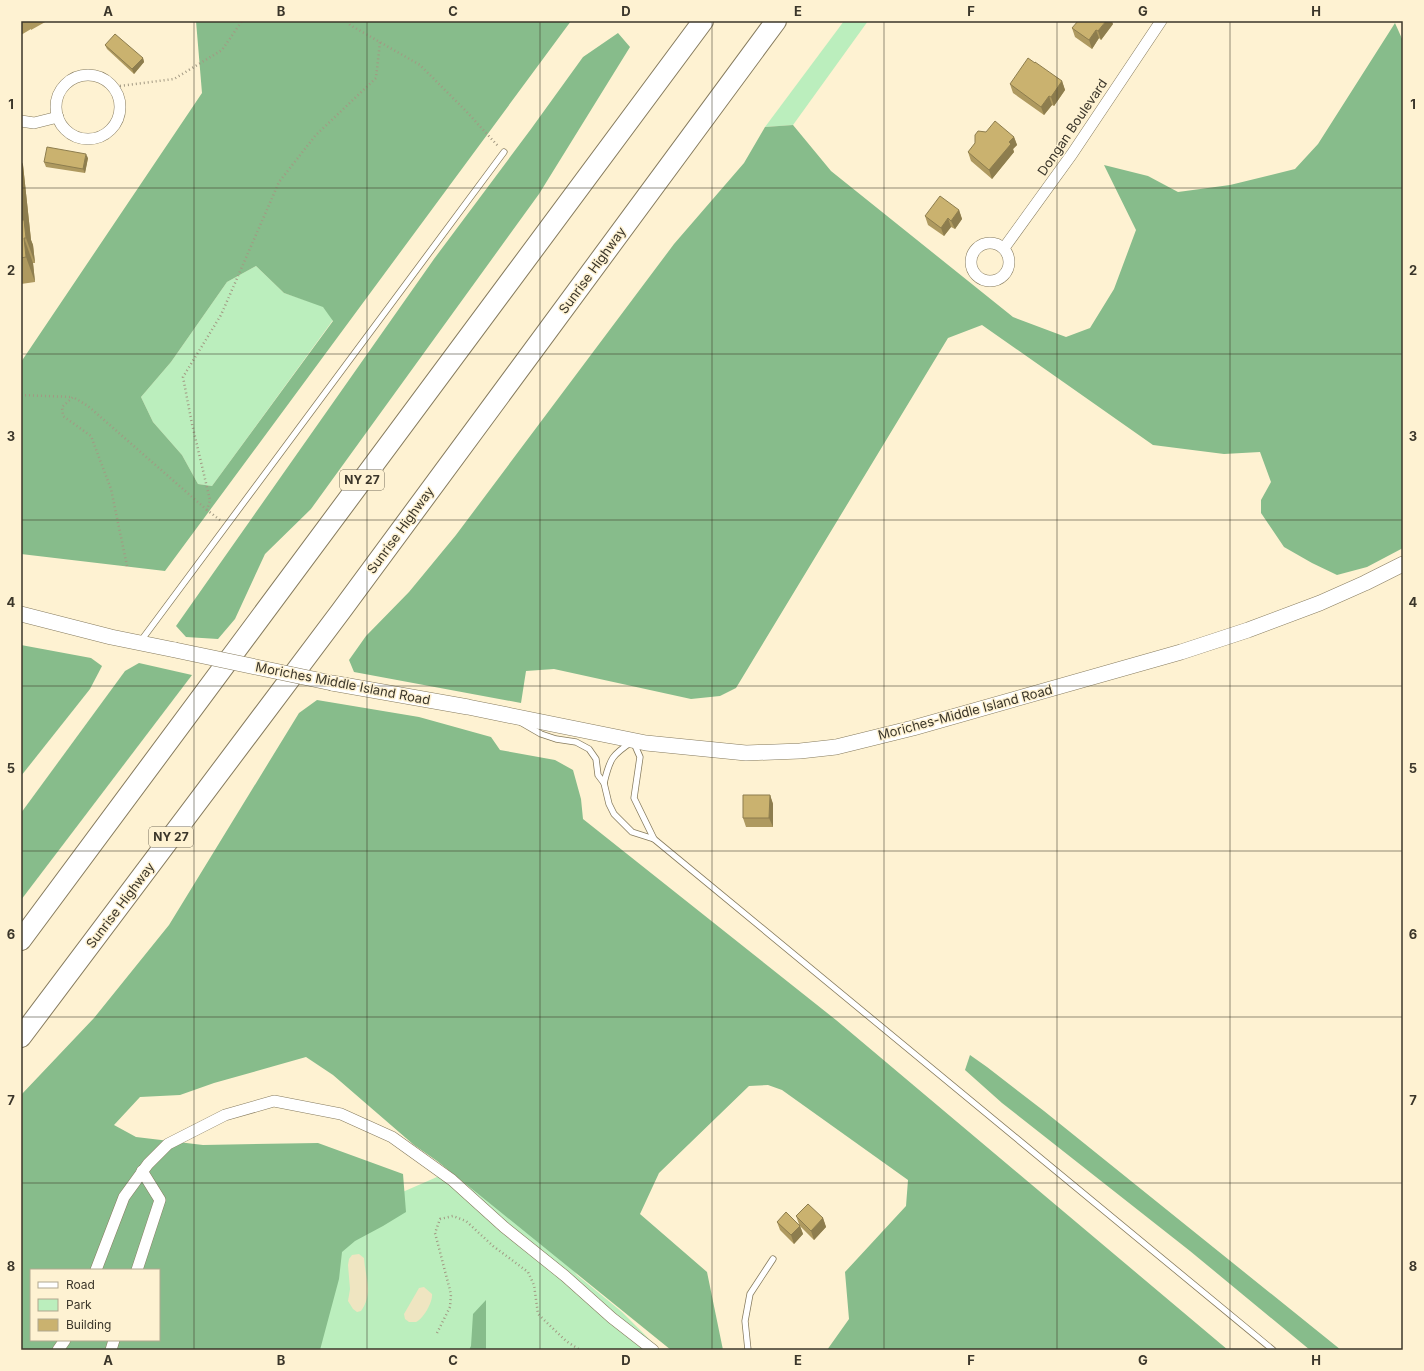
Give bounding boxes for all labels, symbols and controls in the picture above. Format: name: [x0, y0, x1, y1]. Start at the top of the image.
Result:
text: A: [103, 3, 113, 19]
text: B: [277, 3, 286, 19]
text: C: [448, 3, 458, 19]
text: D: [621, 3, 631, 19]
text: E: [794, 3, 802, 19]
text: F: [967, 3, 975, 19]
text: G: [1138, 3, 1148, 19]
text: H: [1311, 3, 1321, 19]
street label: Dongan Boulevard: [1034, 76, 1110, 178]
text: 1: [8, 96, 14, 112]
text: 1: [1410, 96, 1416, 112]
street label: Sunrise Highway: [555, 223, 629, 317]
text: 2: [7, 262, 15, 278]
text: 2: [1409, 262, 1417, 278]
text: 3: [7, 428, 15, 444]
text: 3: [1409, 428, 1417, 444]
road number: NY 27: [340, 470, 384, 490]
street label: Sunrise Highway: [363, 483, 437, 577]
text: 4: [7, 594, 16, 610]
text: 4: [1409, 594, 1418, 610]
street label: Moriches Middle Island Road: [254, 658, 432, 708]
street label: Moriches-Middle Island Road: [876, 681, 1054, 743]
text: 5: [7, 760, 15, 776]
text: 5: [1409, 760, 1417, 776]
road number: NY 27: [149, 827, 193, 847]
street label: Sunrise Highway: [82, 859, 158, 951]
text: 6: [7, 926, 15, 942]
text: 6: [1409, 926, 1417, 942]
text: 7: [7, 1092, 15, 1108]
text: 7: [1409, 1092, 1417, 1108]
text: 8: [7, 1258, 15, 1274]
text: 8: [1409, 1258, 1417, 1274]
legend: [30, 1269, 160, 1341]
text: Road: [66, 1277, 95, 1292]
text: Park: [66, 1297, 92, 1312]
text: Building: [66, 1317, 111, 1332]
text: A: [103, 1352, 113, 1368]
text: B: [277, 1352, 286, 1368]
text: C: [448, 1352, 458, 1368]
text: D: [621, 1352, 631, 1368]
text: E: [794, 1352, 802, 1368]
text: F: [967, 1352, 975, 1368]
text: G: [1138, 1352, 1148, 1368]
text: H: [1311, 1352, 1321, 1368]

